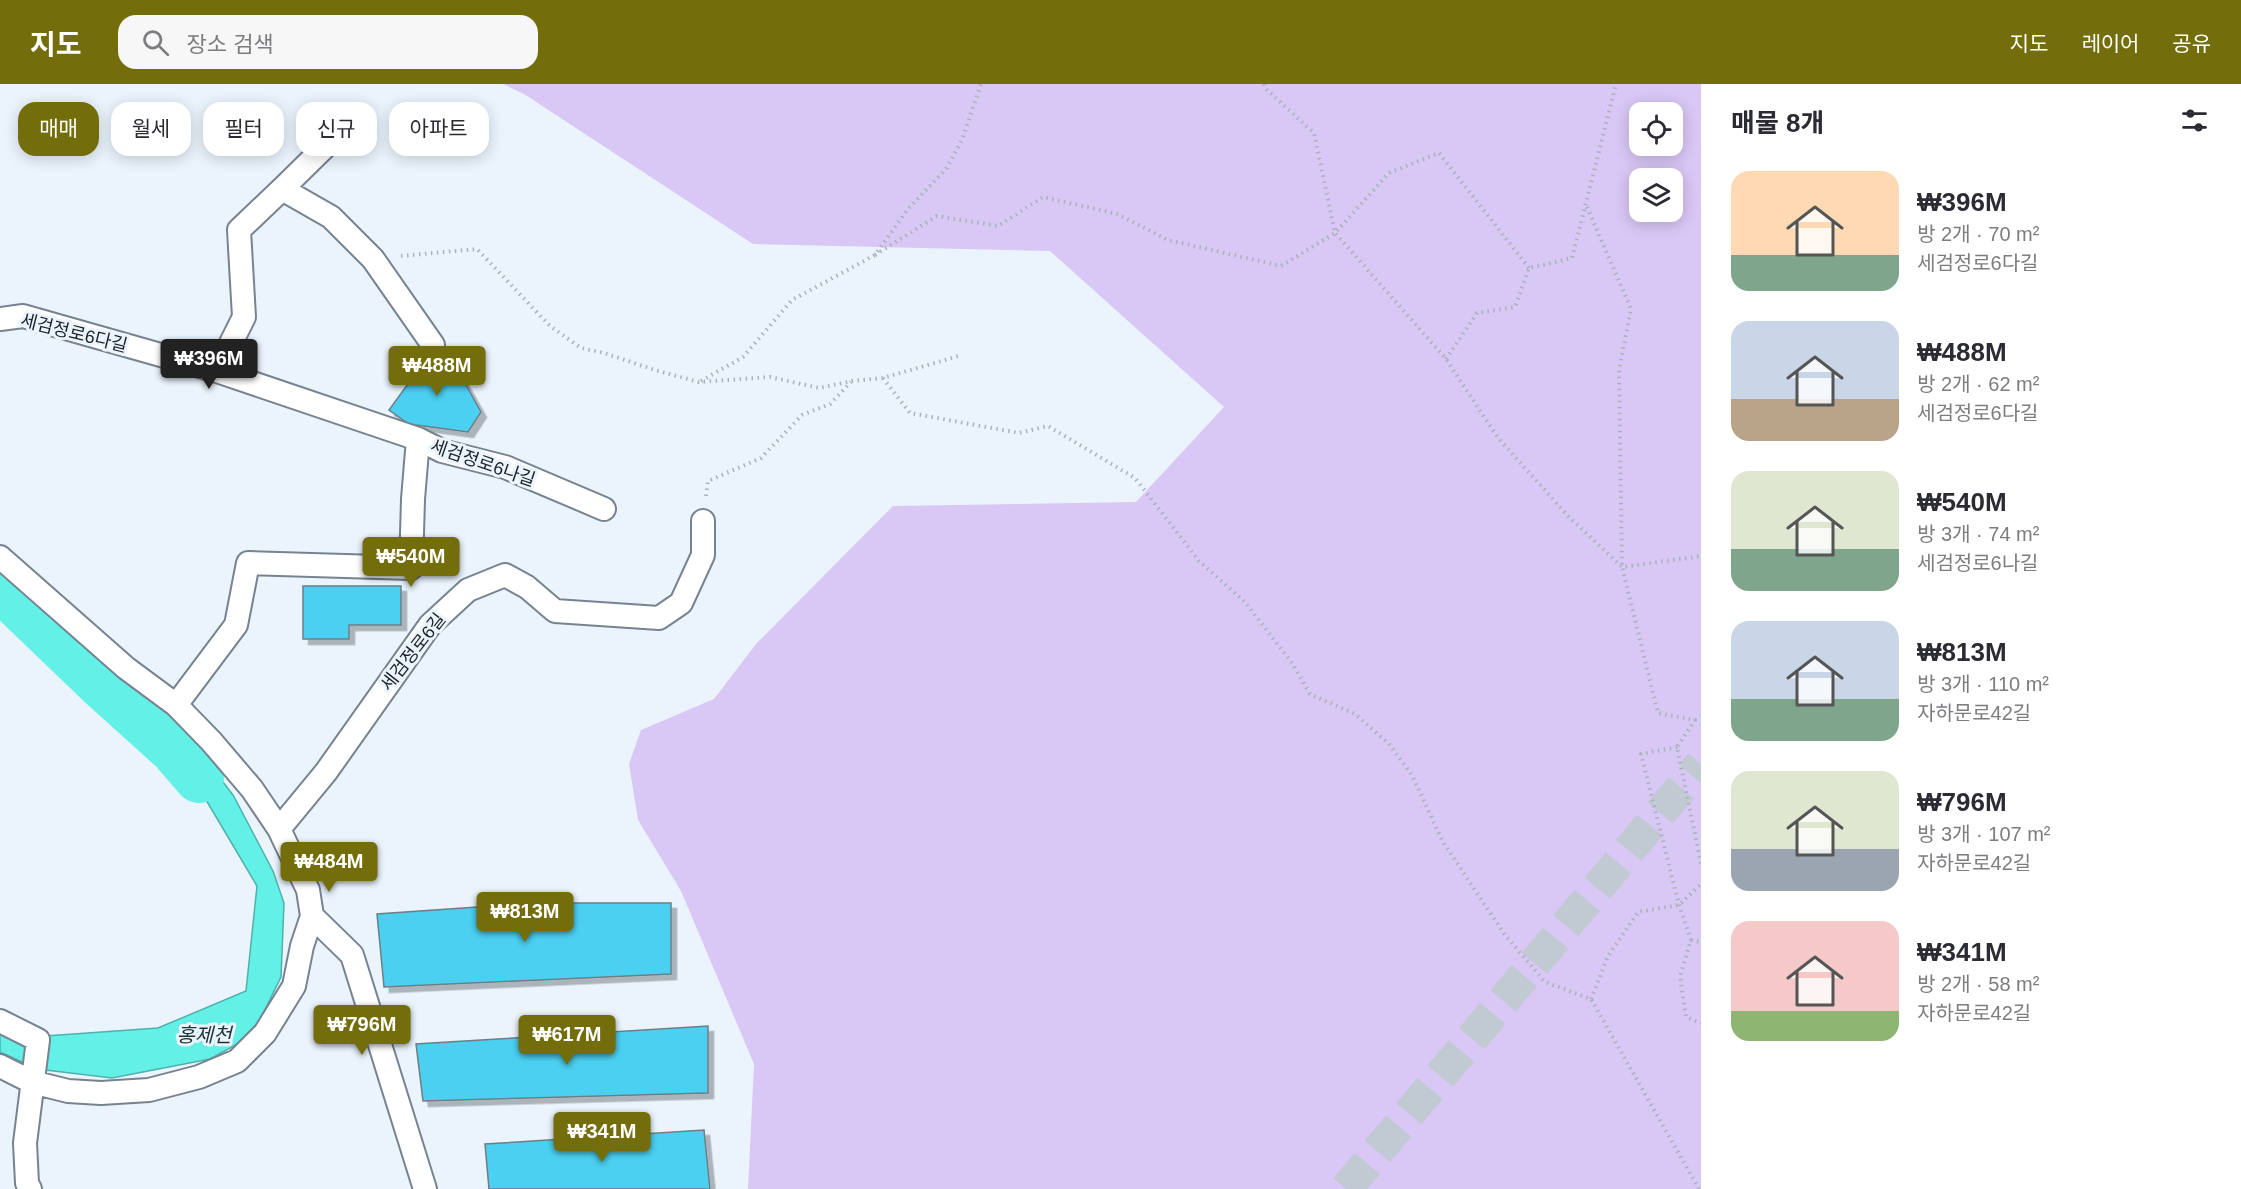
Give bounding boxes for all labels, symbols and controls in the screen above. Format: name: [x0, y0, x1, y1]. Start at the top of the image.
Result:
search box: [118, 15, 538, 69]
icon: search: [139, 26, 172, 59]
text: 지도: [30, 29, 82, 60]
text: 장소 검색: [187, 32, 274, 57]
text: 지도: [2010, 32, 2048, 55]
text: 레이어: [2081, 32, 2139, 55]
text: 공유: [2172, 32, 2211, 55]
chip: 매매: [18, 102, 99, 156]
chip: 월세: [111, 102, 191, 156]
chip: 필터: [203, 102, 284, 156]
chip: 신규: [296, 102, 377, 156]
chip: 아파트: [389, 102, 489, 156]
map controls: [1629, 102, 1683, 222]
button: locate: [1629, 102, 1683, 156]
icon: filters: [2178, 104, 2211, 137]
text: 매물 8개: [1731, 108, 1824, 138]
button: layers: [1629, 168, 1683, 222]
text: ₩396M: [1917, 187, 2007, 217]
icon: home: [1779, 195, 1851, 267]
text: 방 2개 · 70 m²: [1917, 223, 2039, 245]
text: 세검정로6다길: [1917, 252, 2039, 274]
street label: 세검정로6다길: [19, 310, 129, 356]
text: ₩488M: [1917, 337, 2007, 367]
pin: ₩396M: [167, 339, 251, 390]
icon: home: [1779, 345, 1851, 417]
pin: ₩488M: [395, 346, 479, 397]
text: ₩396M: [175, 347, 243, 369]
text: ₩488M: [403, 354, 471, 376]
text: 방 2개 · 62 m²: [1917, 373, 2039, 395]
text: 세검정로6다길: [1917, 402, 2039, 424]
street label: 세검정로6나길: [428, 436, 538, 490]
text: ₩540M: [1917, 487, 2007, 517]
icon: home: [1779, 495, 1851, 567]
text: 방 3개 · 74 m²: [1917, 523, 2039, 545]
pin: ₩540M: [369, 537, 453, 588]
text: ₩540M: [377, 545, 445, 567]
text: 세검정로6나길: [1917, 552, 2039, 574]
street label: 세검정로6길: [377, 609, 449, 695]
text: ₩813M: [1917, 637, 2007, 667]
icon: home: [1779, 645, 1851, 717]
text: 방 3개 · 110 m²: [1917, 673, 2049, 695]
text: 자하문로42길: [1917, 702, 2031, 724]
text: ₩796M: [1917, 787, 2007, 817]
icon: home: [1779, 795, 1851, 867]
text: 방 3개 · 107 m²: [1917, 823, 2051, 845]
pin: ₩484M: [287, 842, 371, 893]
text: ₩484M: [295, 850, 363, 872]
text: 자하문로42길: [1917, 852, 2031, 874]
pin: ₩813M: [483, 892, 567, 943]
text: ₩813M: [491, 900, 559, 922]
text: ₩341M: [1917, 937, 2007, 967]
icon: home: [1779, 945, 1851, 1017]
text: 방 2개 · 58 m²: [1917, 973, 2039, 995]
text: 자하문로42길: [1917, 1002, 2031, 1024]
pin: ₩796M: [320, 1005, 404, 1056]
text: ₩796M: [328, 1013, 396, 1035]
pin: ₩617M: [525, 1015, 609, 1066]
text: ₩617M: [533, 1023, 601, 1045]
water label: 홍제천: [176, 1024, 234, 1046]
pin: ₩341M: [560, 1112, 644, 1163]
text: ₩341M: [568, 1120, 636, 1142]

